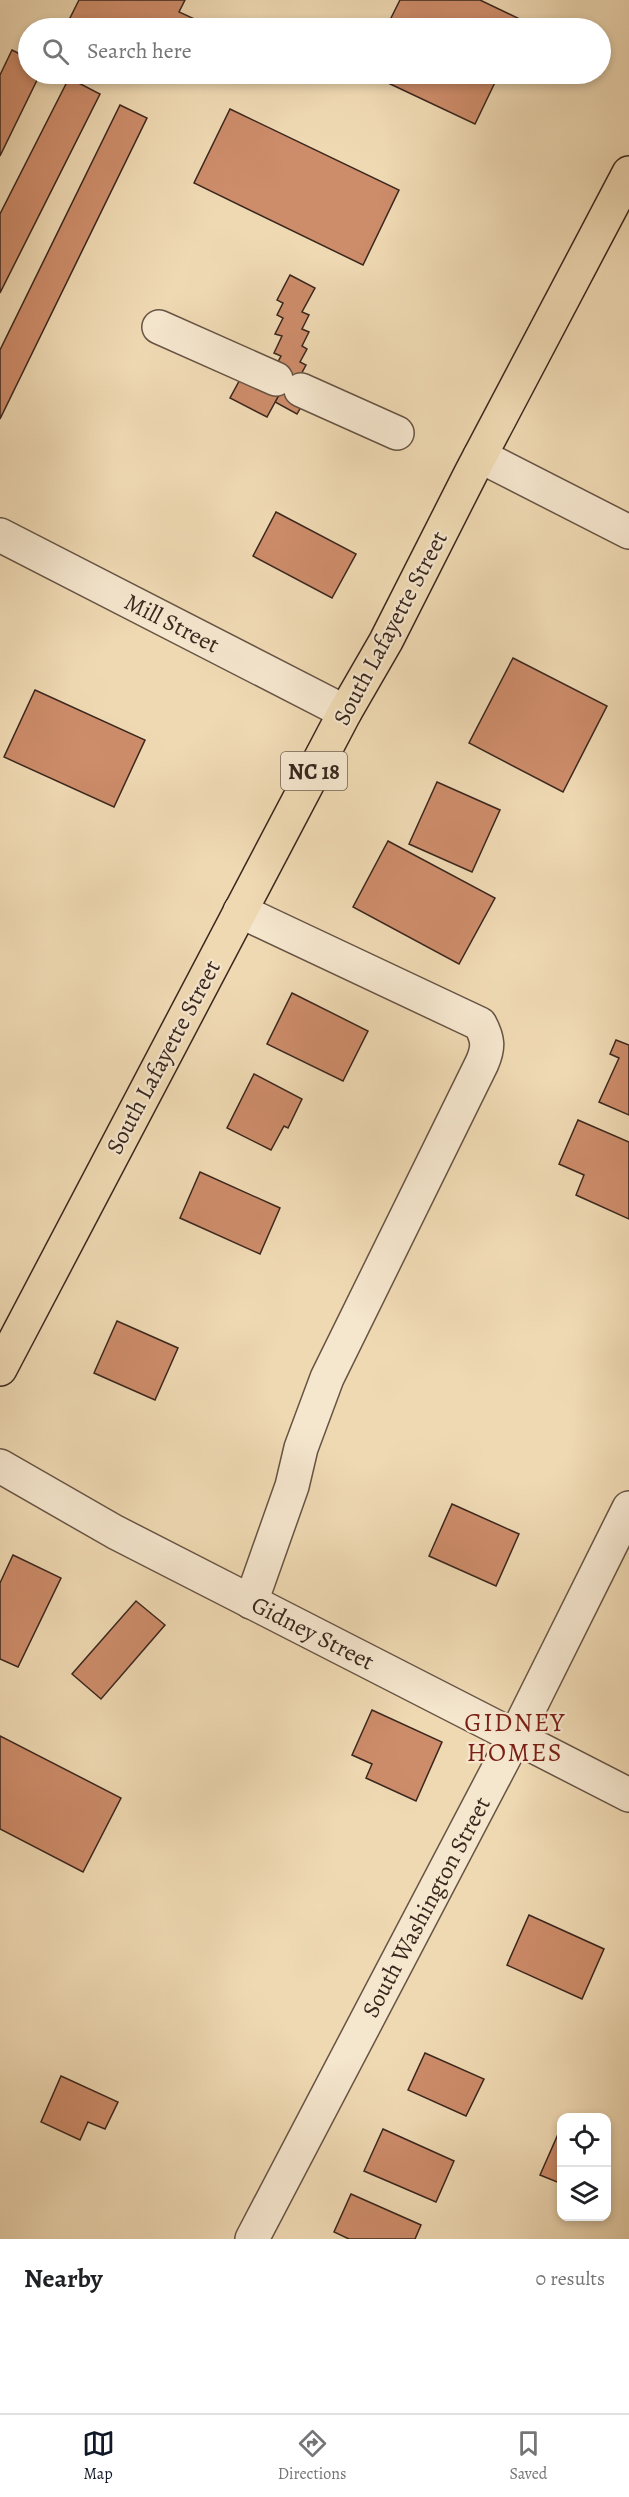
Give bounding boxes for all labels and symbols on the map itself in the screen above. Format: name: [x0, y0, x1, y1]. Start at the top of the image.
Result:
street label: South Lafayette Street: [325, 525, 455, 731]
street label: Mill Street: [119, 586, 225, 661]
road number: NC 18: [281, 752, 347, 790]
street label: South Lafayette Street: [98, 954, 228, 1160]
street label: Gidney Street: [246, 1588, 380, 1678]
district label: GIDNEY HOMES: [464, 1705, 566, 1770]
street label: South Washington Street: [354, 1791, 498, 2023]

